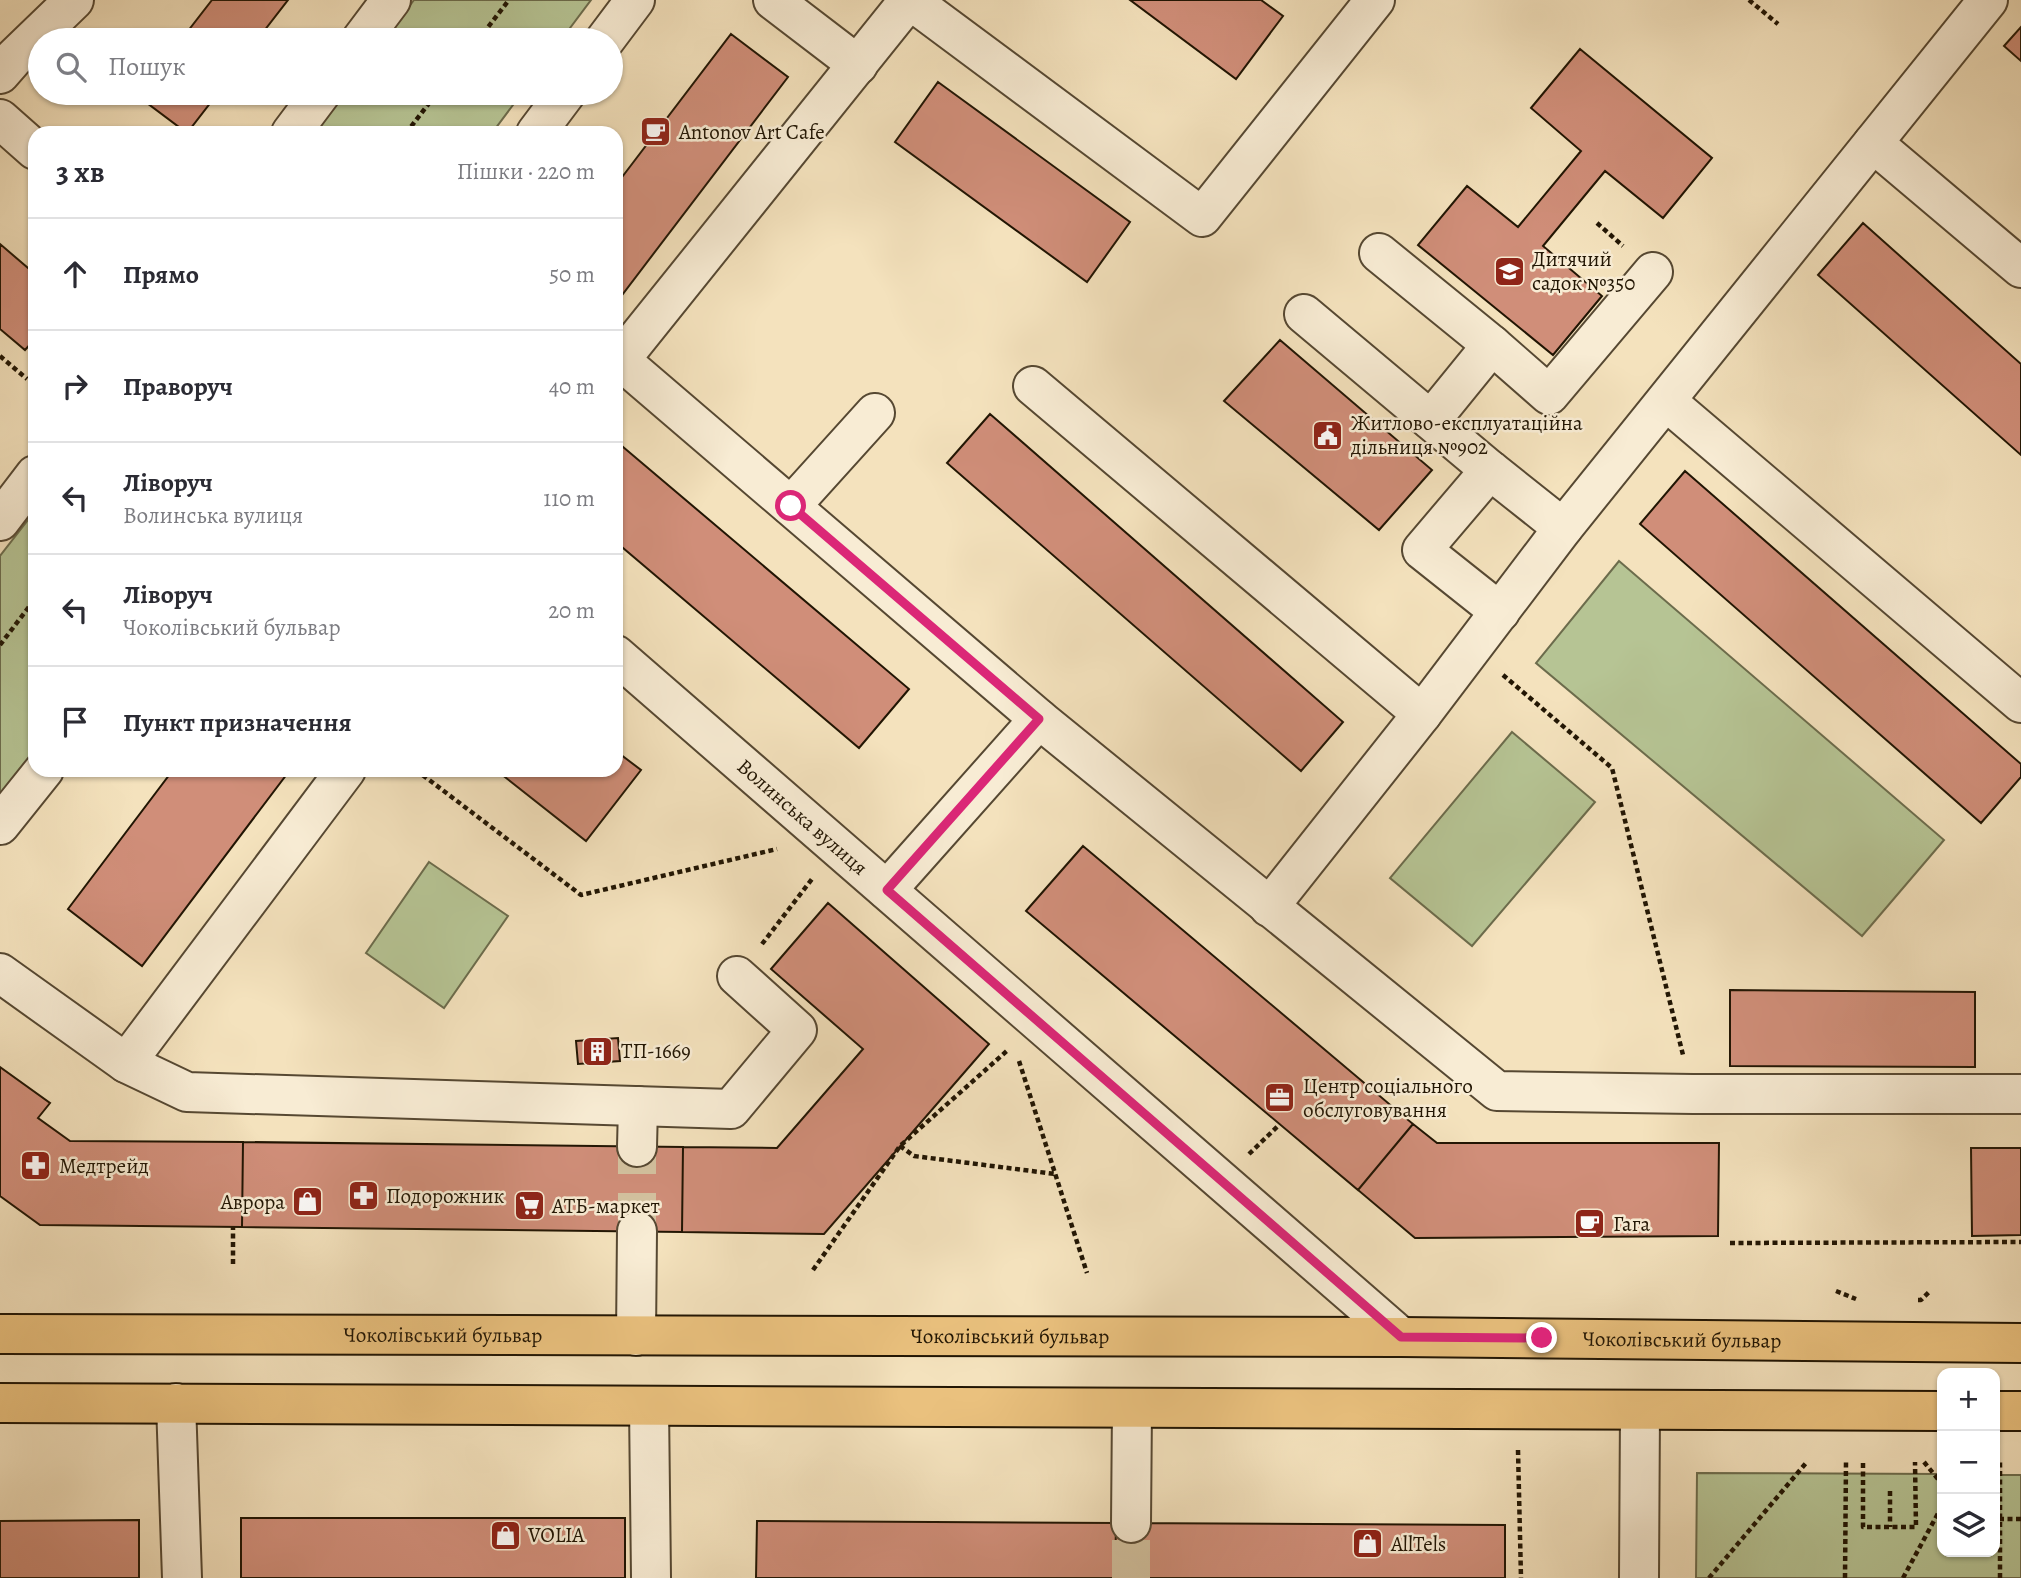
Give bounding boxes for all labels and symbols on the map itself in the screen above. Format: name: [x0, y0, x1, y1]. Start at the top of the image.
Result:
cafe icon: Antonov Art Cafe: [639, 115, 673, 149]
place label: Antonov Art Cafe: [678, 118, 825, 146]
place label: Дитячий садок №350: [1532, 245, 1636, 297]
school or university icon: Дитячий садок №350: [1492, 254, 1526, 288]
place label: Житлово-експлуатаційна дільниця №902: [1350, 409, 1583, 461]
public building icon: Житлово-експлуатаційна дільниця №902: [1311, 418, 1345, 452]
route start: [775, 490, 806, 521]
street label: Волинська вулиця: [731, 752, 874, 882]
building icon: ТП-1669: [581, 1034, 615, 1068]
place label: ТП-1669: [621, 1037, 691, 1065]
place label: Центр соціального обслуговування: [1303, 1072, 1473, 1124]
office icon: Центр соціального обслуговування: [1263, 1081, 1297, 1115]
pharmacy icon: Медтрейд: [19, 1149, 53, 1183]
place label: Медтрейд: [59, 1152, 149, 1180]
pharmacy icon: Подорожник: [346, 1179, 380, 1213]
place label: Подорожник: [386, 1182, 505, 1210]
shop icon: Аврора: [291, 1185, 325, 1219]
place label: Аврора: [220, 1188, 285, 1216]
supermarket icon: АТБ-маркет: [512, 1189, 546, 1223]
place label: АТБ-маркет: [551, 1192, 660, 1220]
cafe icon: Гага: [1573, 1207, 1607, 1241]
place label: Гага: [1613, 1210, 1651, 1238]
street label: Чоколівський бульвар: [344, 1321, 542, 1349]
street label: Чоколівський бульвар: [911, 1322, 1109, 1350]
route end: [1526, 1322, 1557, 1353]
street label: Чоколівський бульвар: [1582, 1325, 1782, 1355]
shop icon: VOLIA: [488, 1518, 522, 1552]
place label: VOLIA: [527, 1521, 585, 1549]
shop icon: AllTels: [1351, 1527, 1385, 1561]
place label: AllTels: [1390, 1530, 1446, 1558]

